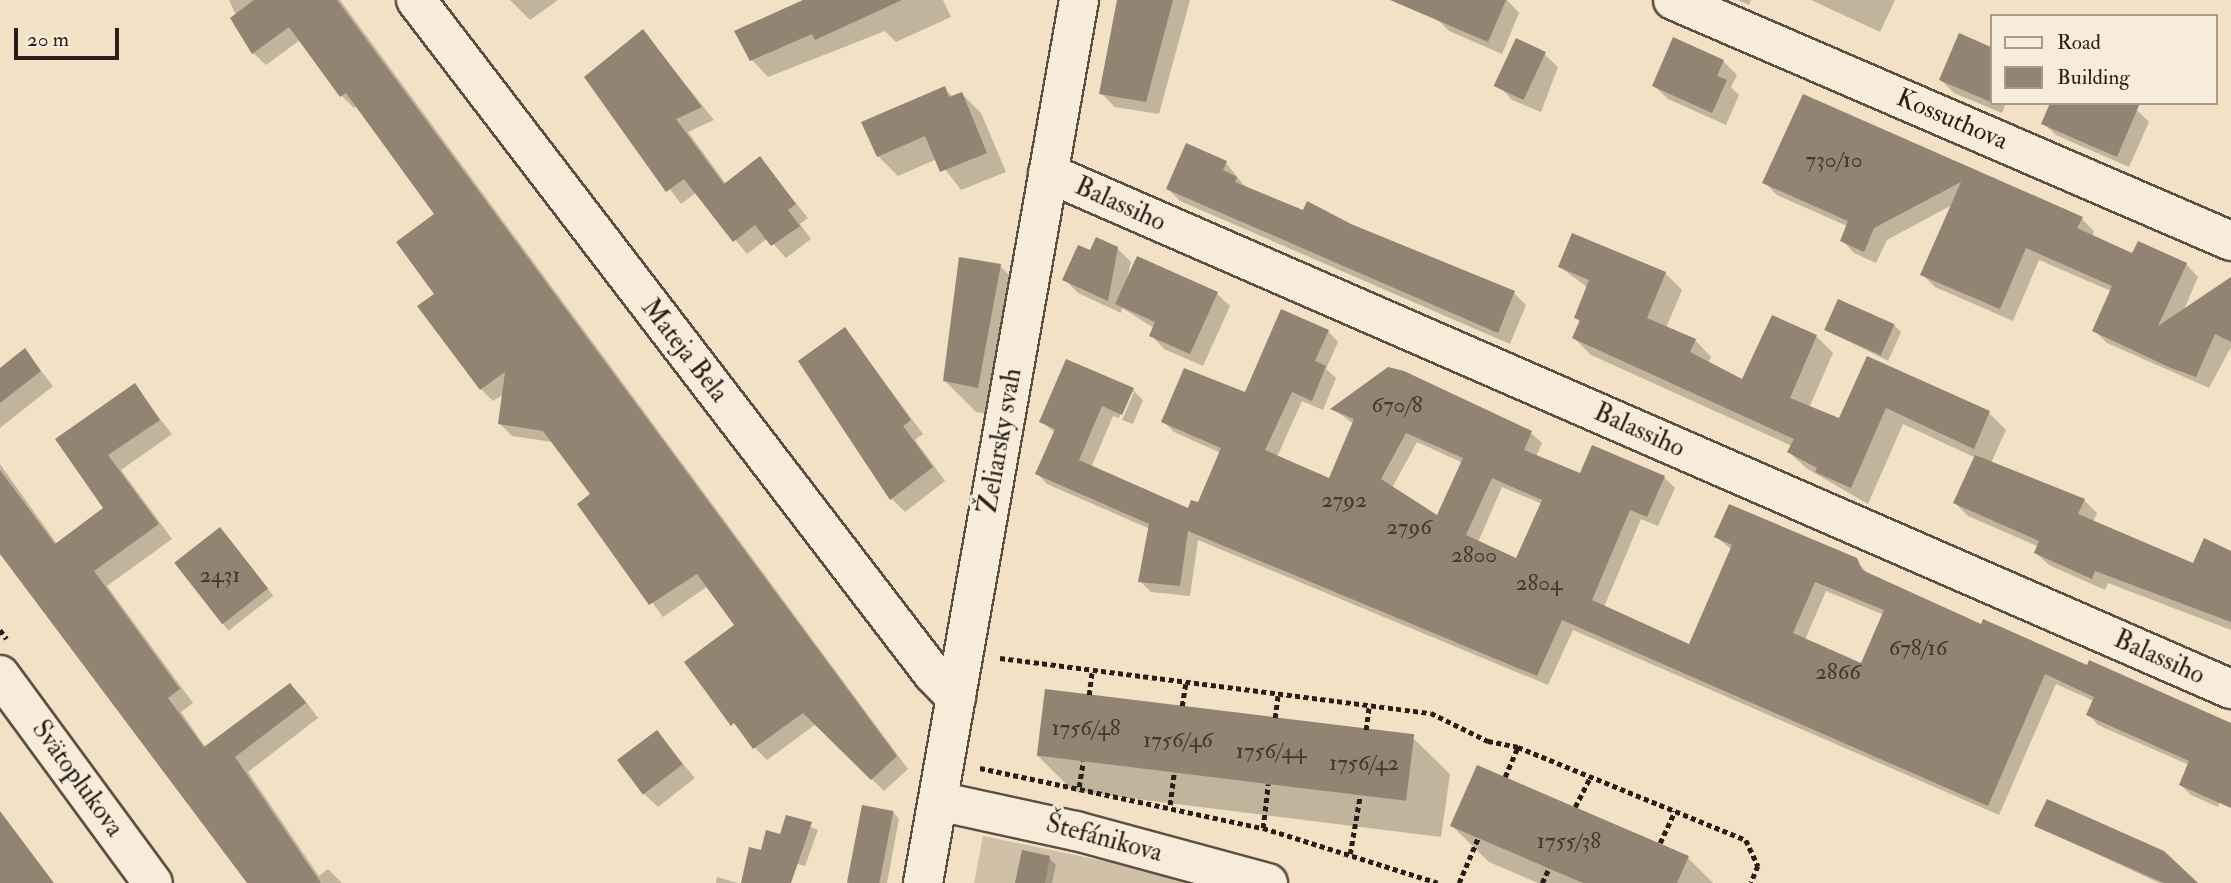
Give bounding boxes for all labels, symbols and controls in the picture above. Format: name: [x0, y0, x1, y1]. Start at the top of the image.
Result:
scale bar: [18, 14, 122, 58]
legend: [1990, 14, 2217, 105]
text: 20 m: [27, 26, 69, 53]
text: Road: [2057, 29, 2101, 56]
text: Building: [2057, 64, 2130, 91]
street label: Kossuthova: [1892, 83, 2012, 157]
house number: 730/10: [1805, 146, 1863, 174]
street label: Balassiho: [1070, 171, 1170, 239]
street label: Mateja Bela: [634, 293, 734, 409]
street label: Želiarsky svah: [973, 366, 1029, 516]
house number: 670/8: [1372, 391, 1422, 419]
street label: Balassiho: [1589, 397, 1689, 465]
house number: 2792: [1321, 486, 1367, 514]
house number: 2796: [1386, 513, 1432, 541]
house number: 2800: [1451, 541, 1497, 569]
house number: 2431: [199, 561, 241, 589]
house number: 2804: [1516, 569, 1562, 597]
street label: Balassiho: [2109, 624, 2209, 692]
house number: 678/16: [1889, 634, 1947, 662]
house number: 2866: [1815, 658, 1861, 686]
house number: 1756/48: [1052, 714, 1120, 742]
street label: Svätoplukova: [24, 715, 130, 843]
house number: 1756/46: [1143, 726, 1213, 754]
house number: 1756/44: [1236, 737, 1306, 765]
house number: 1756/42: [1329, 749, 1399, 777]
street label: Štefánikova: [1042, 808, 1166, 870]
house number: 1755/38: [1537, 827, 1601, 855]

